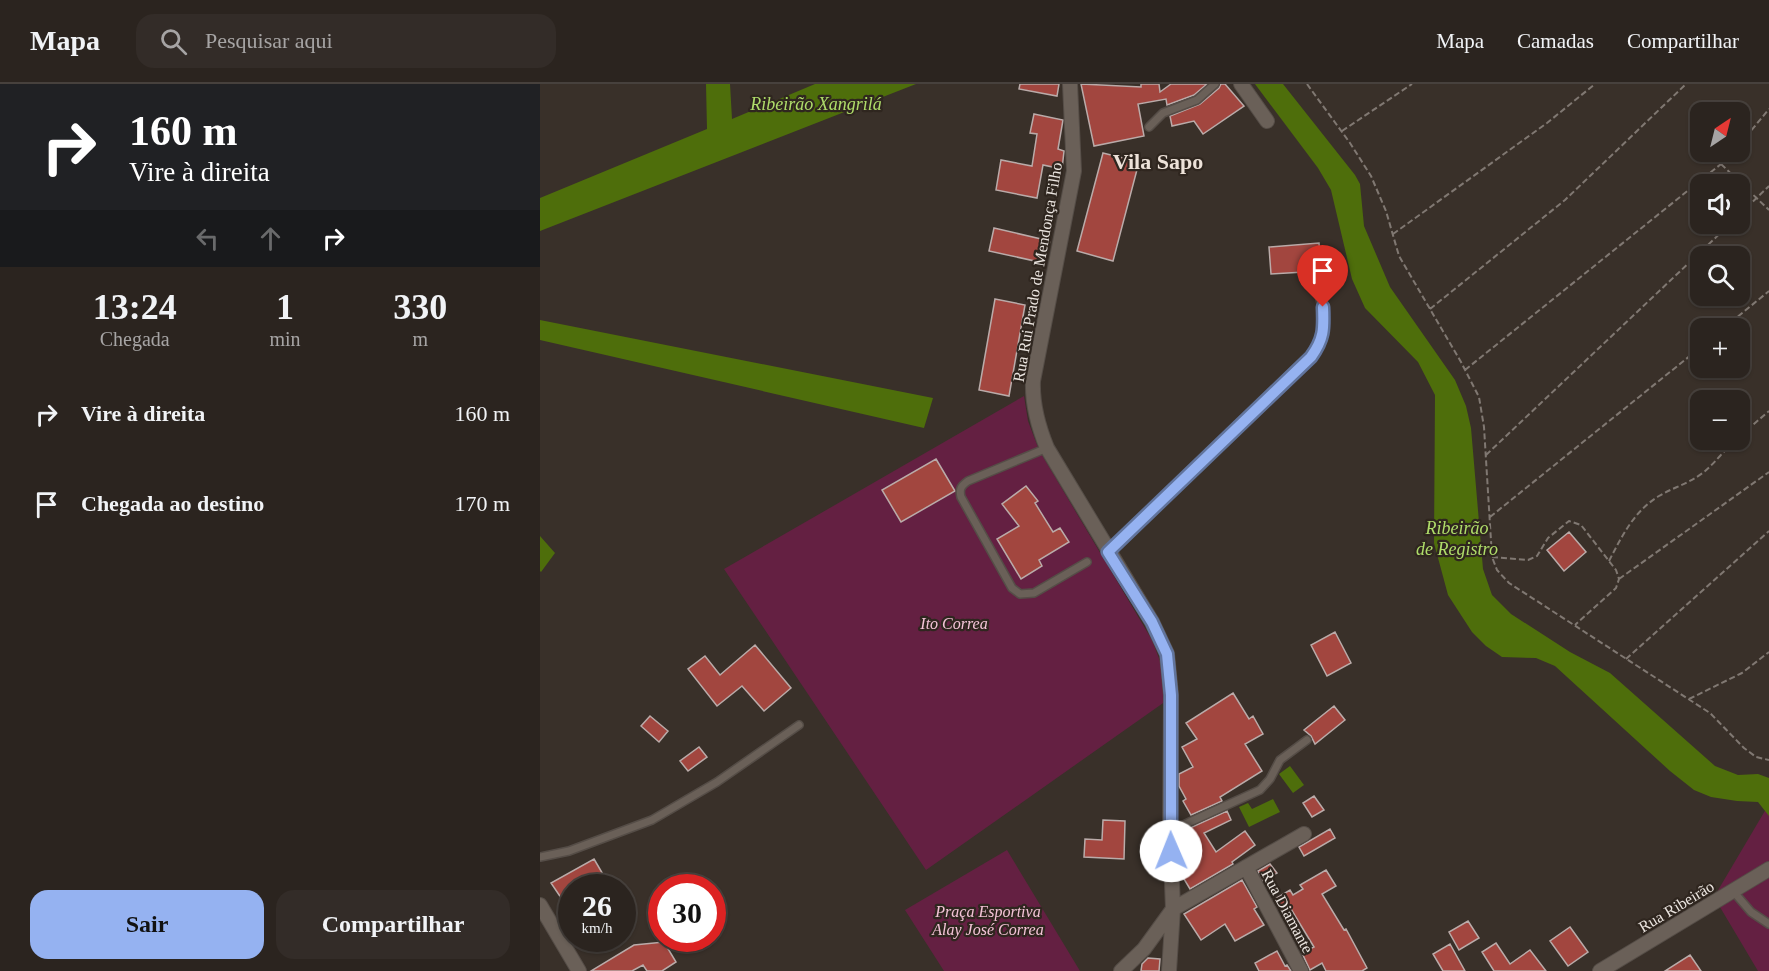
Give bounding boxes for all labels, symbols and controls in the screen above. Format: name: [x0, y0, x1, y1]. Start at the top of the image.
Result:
search box: [136, 14, 556, 68]
text: Mapa: [30, 25, 100, 56]
icon: search: [157, 25, 190, 58]
text: Pesquisar aqui: [205, 28, 333, 53]
text: Mapa: [1436, 29, 1484, 53]
text: Camadas: [1517, 29, 1594, 53]
text: Compartilhar: [1627, 29, 1739, 53]
water label: Ribeirão Xangrilá: [749, 94, 882, 114]
north arrow: [1690, 102, 1750, 162]
map controls: [1690, 102, 1750, 450]
icon: right: [30, 108, 108, 186]
text: 160 m: [129, 108, 238, 154]
district label: Vila Sapo: [1113, 149, 1203, 174]
text: Vire à direita: [129, 157, 270, 187]
street label: Rua Rui Prado de Mendonça Filho: [1010, 161, 1066, 383]
button: sound: [1690, 174, 1750, 234]
icon: left: [191, 222, 224, 255]
icon: ahead: [254, 222, 287, 255]
icon: right: [317, 222, 350, 255]
pin: [1297, 245, 1348, 307]
button: search: [1690, 246, 1750, 306]
icon: arrive: [1306, 254, 1339, 287]
text: 13:24: [93, 287, 177, 327]
text: 1: [276, 287, 294, 327]
text: 330: [393, 287, 447, 327]
button: +: [1690, 318, 1750, 378]
text: Chegada: [100, 328, 170, 350]
text: min: [269, 328, 301, 350]
text: m: [413, 328, 428, 350]
button: −: [1690, 390, 1750, 450]
icon: right: [30, 398, 63, 431]
text: Vire à direita: [81, 401, 205, 426]
text: 160 m: [454, 401, 510, 426]
icon: arrive: [30, 488, 63, 521]
text: Chegada ao destino: [81, 491, 264, 516]
text: 170 m: [454, 491, 510, 516]
water label: Ribeirão de Registro: [1416, 518, 1498, 559]
park label: Ito Correa: [919, 615, 988, 632]
position arrow: [1139, 819, 1203, 883]
street label: Rua Diamante: [1258, 867, 1317, 956]
speed limit sign: 30: [648, 874, 726, 952]
street label: Rua Ribeirão: [1636, 877, 1717, 936]
text: 26: [582, 889, 612, 922]
button: Sair: [30, 890, 264, 959]
button: Compartilhar: [276, 890, 510, 959]
park label: Praça Esportiva Alay José Correa: [931, 903, 1044, 939]
text: km/h: [582, 920, 612, 936]

